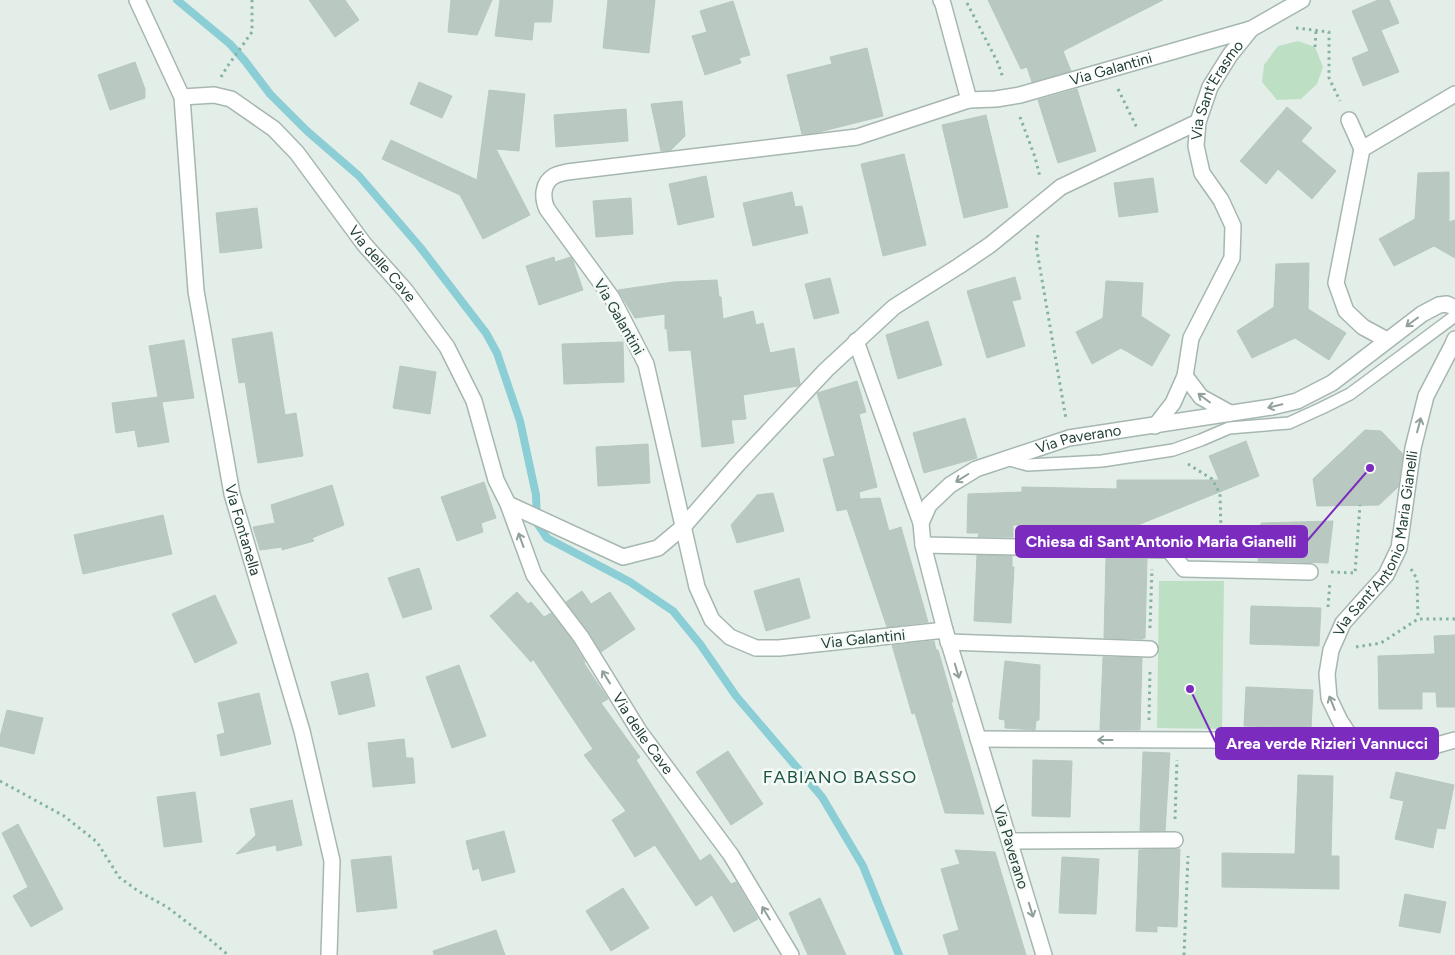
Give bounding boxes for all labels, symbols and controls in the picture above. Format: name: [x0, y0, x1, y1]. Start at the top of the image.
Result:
street label: Via Sant'Erasmo: [1188, 36, 1247, 141]
street label: Via Galantini: [1068, 49, 1154, 89]
street label: Via delle Cave: [344, 222, 420, 306]
street label: Via Galantini: [590, 276, 648, 358]
one-way arrow: [1406, 316, 1419, 327]
one-way arrow: [1197, 393, 1211, 403]
one-way arrow: [1268, 402, 1284, 411]
one-way arrow: [1414, 418, 1424, 434]
street label: Via Paverano: [1034, 421, 1123, 457]
street label: Via Sant'Antonio Maria Gianelli: [1329, 449, 1422, 639]
one-way arrow: [955, 473, 969, 483]
street label: Via Fontanella: [221, 483, 265, 578]
callout: Chiesa di Sant'Antonio Maria Gianelli: [1016, 526, 1307, 557]
text: Chiesa di Sant'Antonio Maria Gianelli: [1026, 532, 1296, 551]
one-way arrow: [516, 533, 525, 548]
street label: Via Galantini: [820, 626, 906, 652]
one-way arrow: [953, 663, 962, 679]
one-way arrow: [601, 671, 611, 685]
street label: Via delle Cave: [609, 689, 677, 778]
one-way arrow: [1327, 696, 1336, 711]
callout: Area verde Rizieri Vannucci: [1216, 728, 1438, 759]
text: Area verde Rizieri Vannucci: [1226, 734, 1428, 753]
one-way arrow: [1098, 735, 1114, 745]
district label: FABIANO BASSO: [763, 766, 917, 788]
street label: Via Paverano: [990, 803, 1032, 891]
one-way arrow: [1026, 902, 1036, 918]
one-way arrow: [760, 907, 770, 921]

